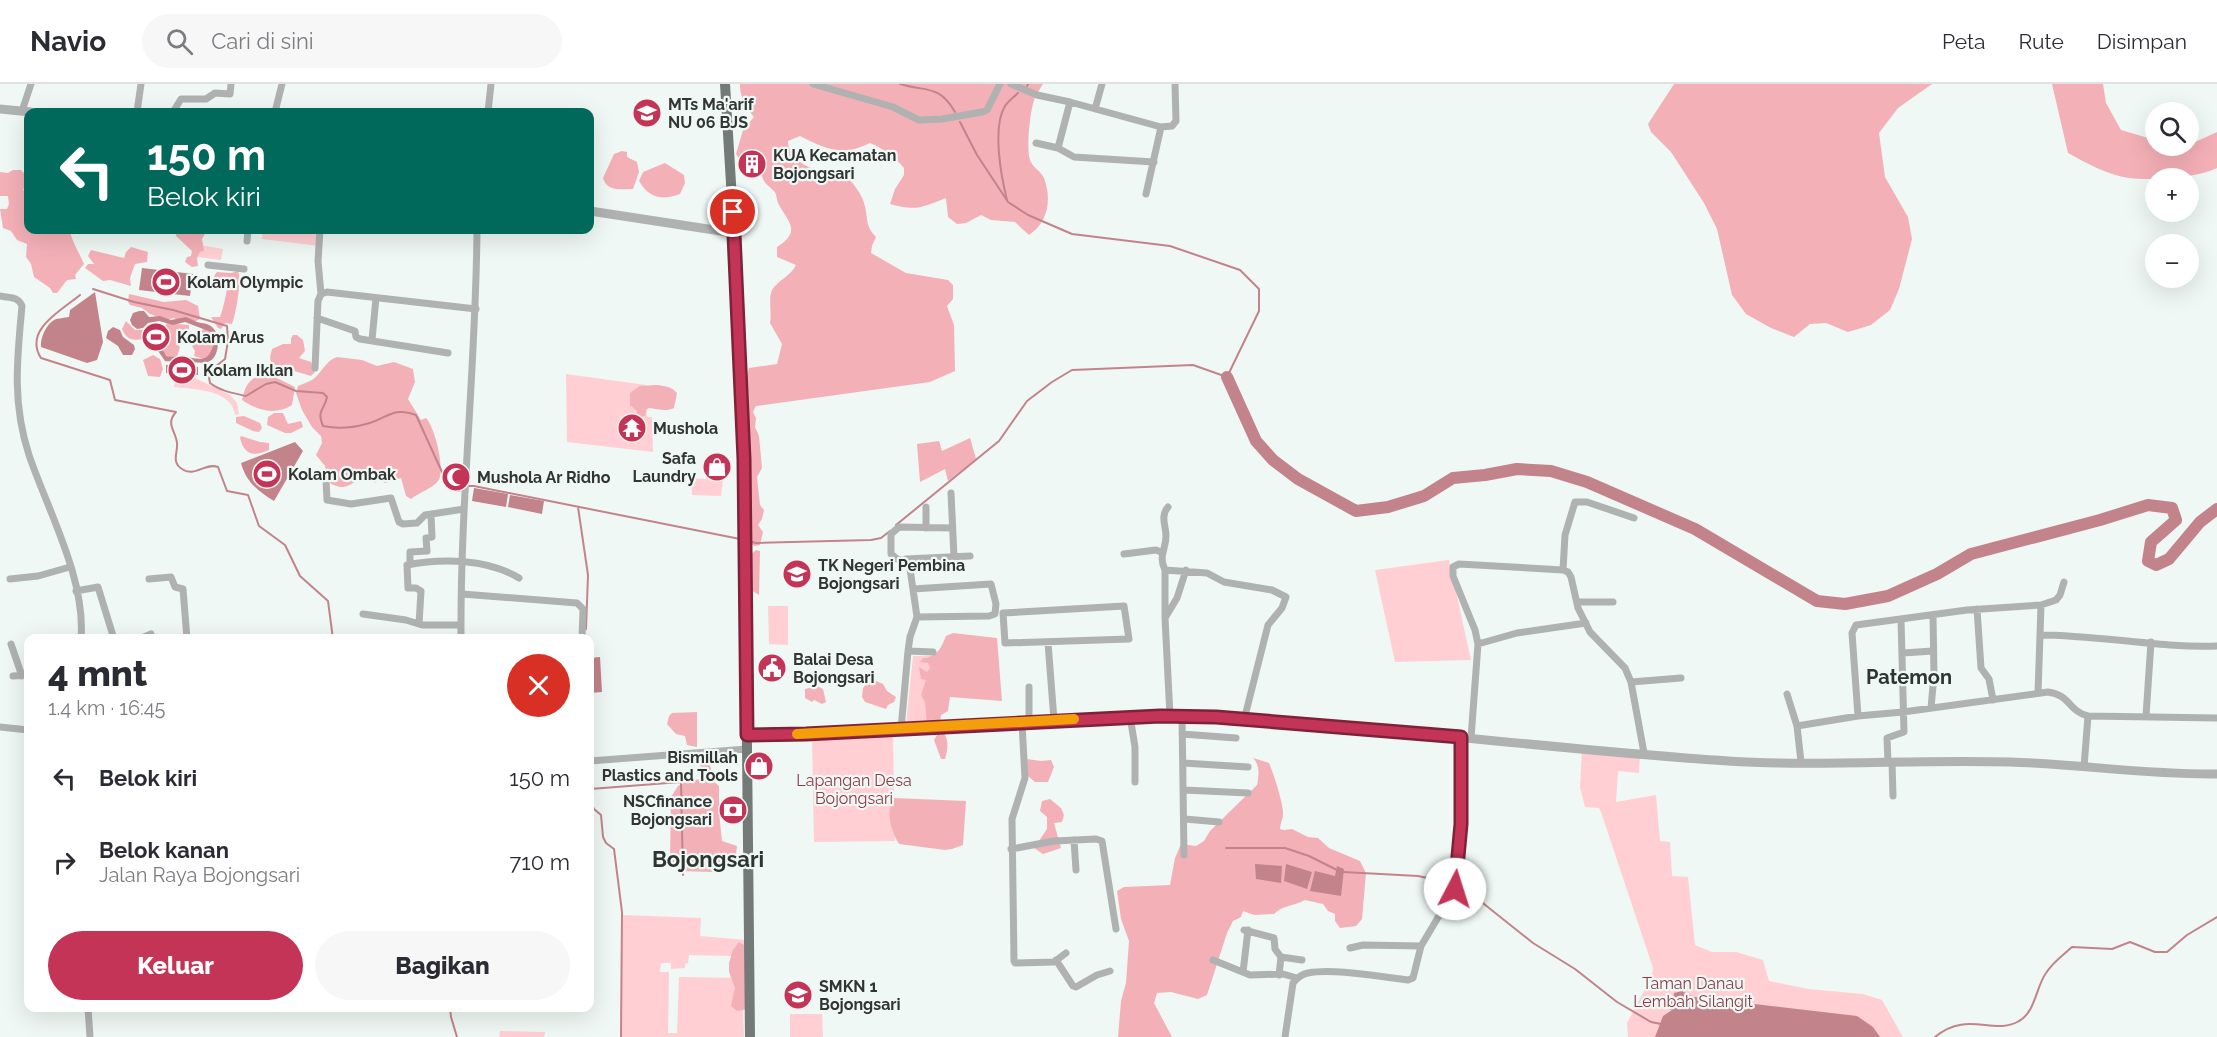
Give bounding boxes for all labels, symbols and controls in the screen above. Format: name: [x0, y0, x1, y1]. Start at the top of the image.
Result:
search box: [142, 14, 562, 68]
text: Navio: [30, 25, 106, 58]
icon: search: [163, 25, 196, 58]
text: Cari di sini: [211, 28, 314, 54]
text: Peta: [1942, 29, 1986, 54]
text: Rute: [2019, 29, 2064, 54]
text: Disimpan: [2097, 29, 2187, 54]
place label: MTs Ma'arif NU 06 BJS: [668, 95, 755, 132]
school or university icon: MTs Ma'arif NU 06 BJS: [631, 97, 663, 129]
map controls: [2145, 102, 2199, 288]
button: search: [2145, 102, 2199, 156]
text: 150 m: [147, 131, 266, 180]
icon: left: [48, 132, 126, 210]
place label: KUA Kecamatan Bojongsari: [773, 146, 896, 183]
building icon: KUA Kecamatan Bojongsari: [736, 148, 768, 180]
button: +: [2145, 168, 2199, 222]
text: Belok kiri: [147, 181, 261, 212]
pin: [707, 186, 758, 237]
icon: arrive: [716, 195, 749, 228]
button: −: [2145, 234, 2199, 288]
sports icon: Kolam Olympic: [150, 266, 182, 298]
place label: Kolam Olympic: [187, 273, 304, 292]
sports icon: Kolam Arus: [140, 321, 172, 353]
place label: Kolam Arus: [177, 328, 264, 347]
sports icon: Kolam Iklan: [166, 354, 198, 386]
place label: Kolam Iklan: [203, 361, 293, 380]
temple icon: Mushola: [616, 412, 648, 444]
place label: Mushola: [653, 419, 718, 438]
place label: Safa Laundry: [633, 449, 696, 486]
shop icon: Safa Laundry: [701, 451, 733, 483]
sports icon: Kolam Ombak: [251, 458, 283, 490]
mosque icon: Mushola Ar Ridho: [440, 461, 472, 493]
place label: Kolam Ombak: [288, 465, 396, 484]
place label: Mushola Ar Ridho: [477, 468, 611, 487]
place label: TK Negeri Pembina Bojongsari: [818, 556, 965, 593]
school or university icon: TK Negeri Pembina Bojongsari: [781, 558, 813, 590]
place label: Balai Desa Bojongsari: [793, 650, 875, 687]
text: 4 mnt: [48, 652, 147, 694]
public building icon: Balai Desa Bojongsari: [756, 652, 788, 684]
button: close: [507, 654, 570, 717]
district label: Patemon: [1866, 665, 1952, 689]
text: 1.4 km · 16:45: [48, 696, 166, 720]
place label: Bismillah Plastics and Tools: [602, 748, 738, 785]
shop icon: Bismillah Plastics and Tools: [743, 750, 775, 782]
icon: left: [48, 762, 81, 795]
text: Belok kiri: [99, 765, 197, 791]
text: 150 m: [509, 765, 570, 791]
park label: Lapangan Desa Bojongsari: [796, 771, 912, 808]
place label: NSCfinance Bojongsari: [623, 792, 712, 829]
bank icon: NSCfinance Bojongsari: [717, 794, 749, 826]
text: Belok kanan: [99, 837, 229, 863]
icon: right: [48, 846, 81, 879]
district label: Bojongsari: [652, 846, 764, 872]
text: 710 m: [510, 849, 570, 875]
position arrow: [1423, 857, 1487, 921]
text: Jalan Raya Bojongsari: [99, 863, 300, 887]
button: Keluar: [48, 931, 303, 1000]
button: Bagikan: [315, 931, 570, 1000]
park label: Taman Danau Lembah Silangit: [1633, 974, 1753, 1011]
place label: SMKN 1 Bojongsari: [819, 977, 901, 1014]
school or university icon: SMKN 1 Bojongsari: [782, 979, 814, 1011]

